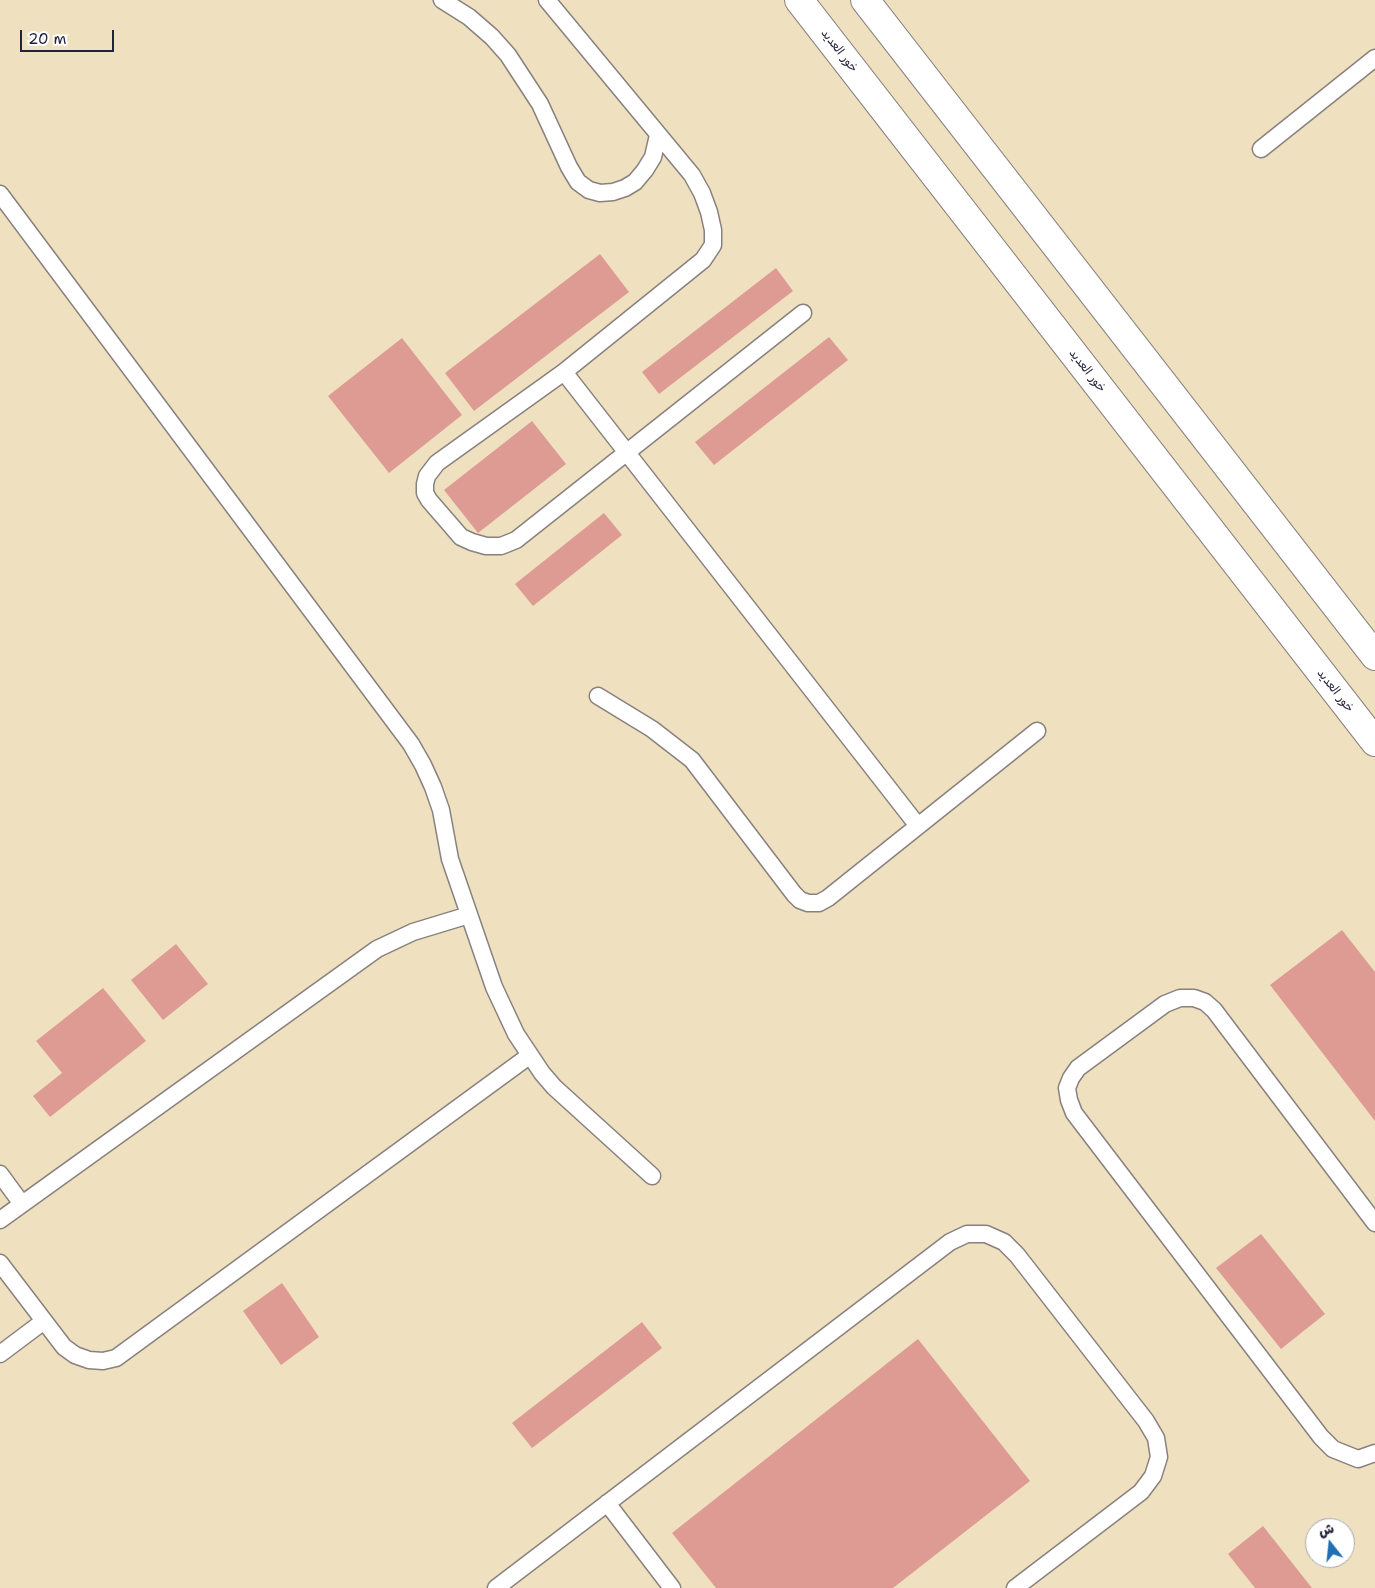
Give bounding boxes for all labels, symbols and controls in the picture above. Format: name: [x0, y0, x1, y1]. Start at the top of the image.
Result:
scale bar: [22, 20, 116, 52]
street label: خور العديد: [818, 26, 860, 76]
text: 20 m: [28, 29, 67, 49]
street label: خور العديد: [1066, 346, 1108, 396]
street label: خور العديد: [1314, 666, 1356, 716]
north arrow: [1305, 1518, 1355, 1568]
text: ش: [1316, 1519, 1336, 1540]

